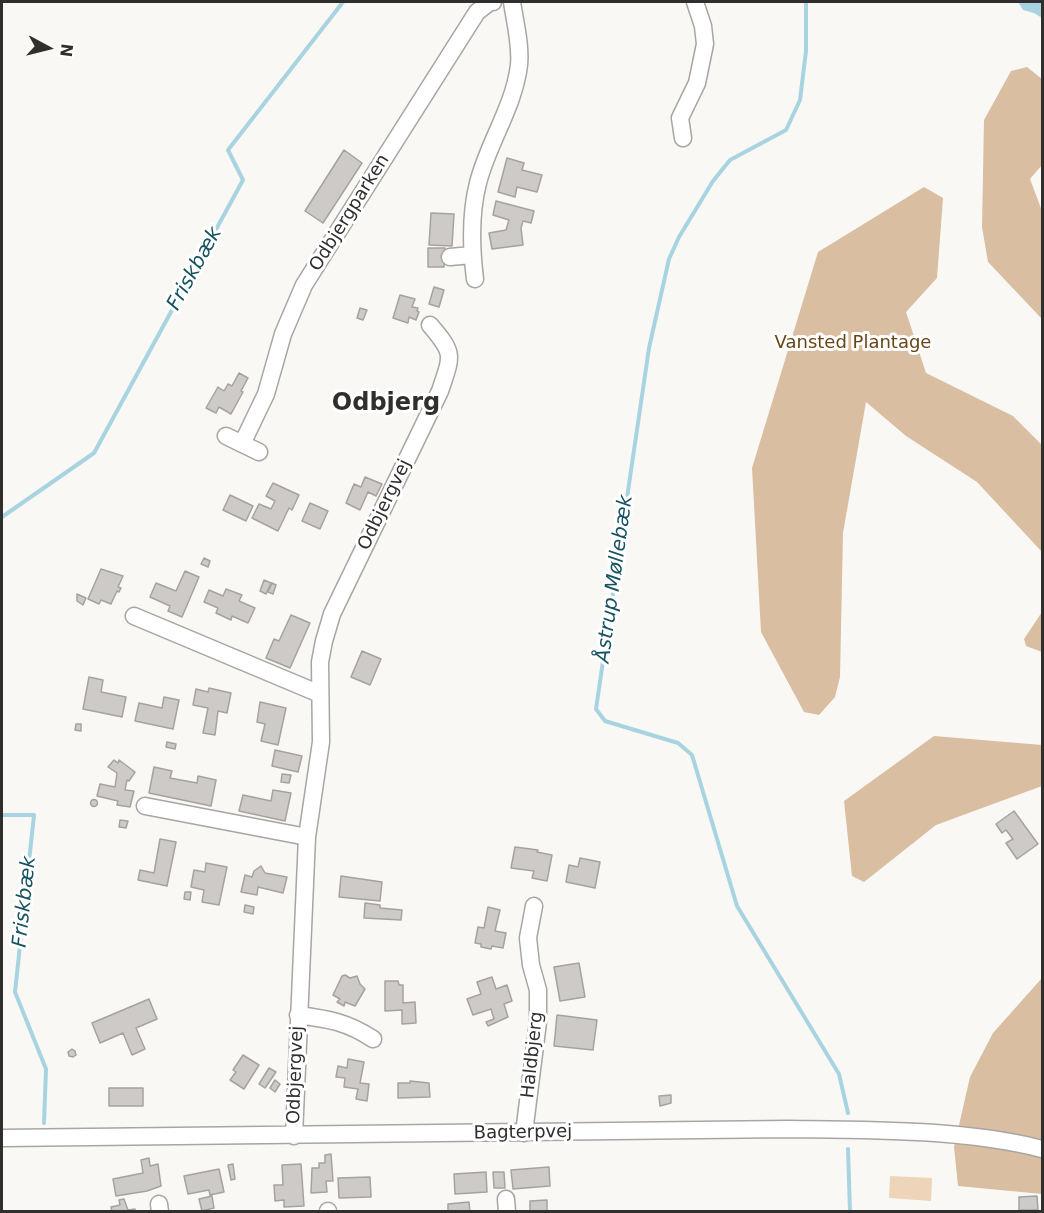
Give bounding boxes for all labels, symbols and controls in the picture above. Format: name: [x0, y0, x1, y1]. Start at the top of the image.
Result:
north arrow: [18, 18, 78, 78]
text: N: [56, 42, 77, 58]
street label: Odbjergparken: [305, 151, 395, 275]
water label: Friskbæk: [162, 223, 228, 315]
park label: Vansted Plantage: [775, 332, 931, 354]
district label: Odbjerg: [332, 390, 440, 418]
street label: Odbjergvej: [354, 456, 416, 554]
water label: Åstrup Møllebæk: [591, 494, 639, 664]
water label: Friskbæk: [8, 855, 42, 949]
street label: Haldbjerg: [518, 1011, 548, 1099]
street label: Odbjergvej: [283, 1025, 309, 1125]
street label: Bagterpvej: [474, 1121, 572, 1145]

